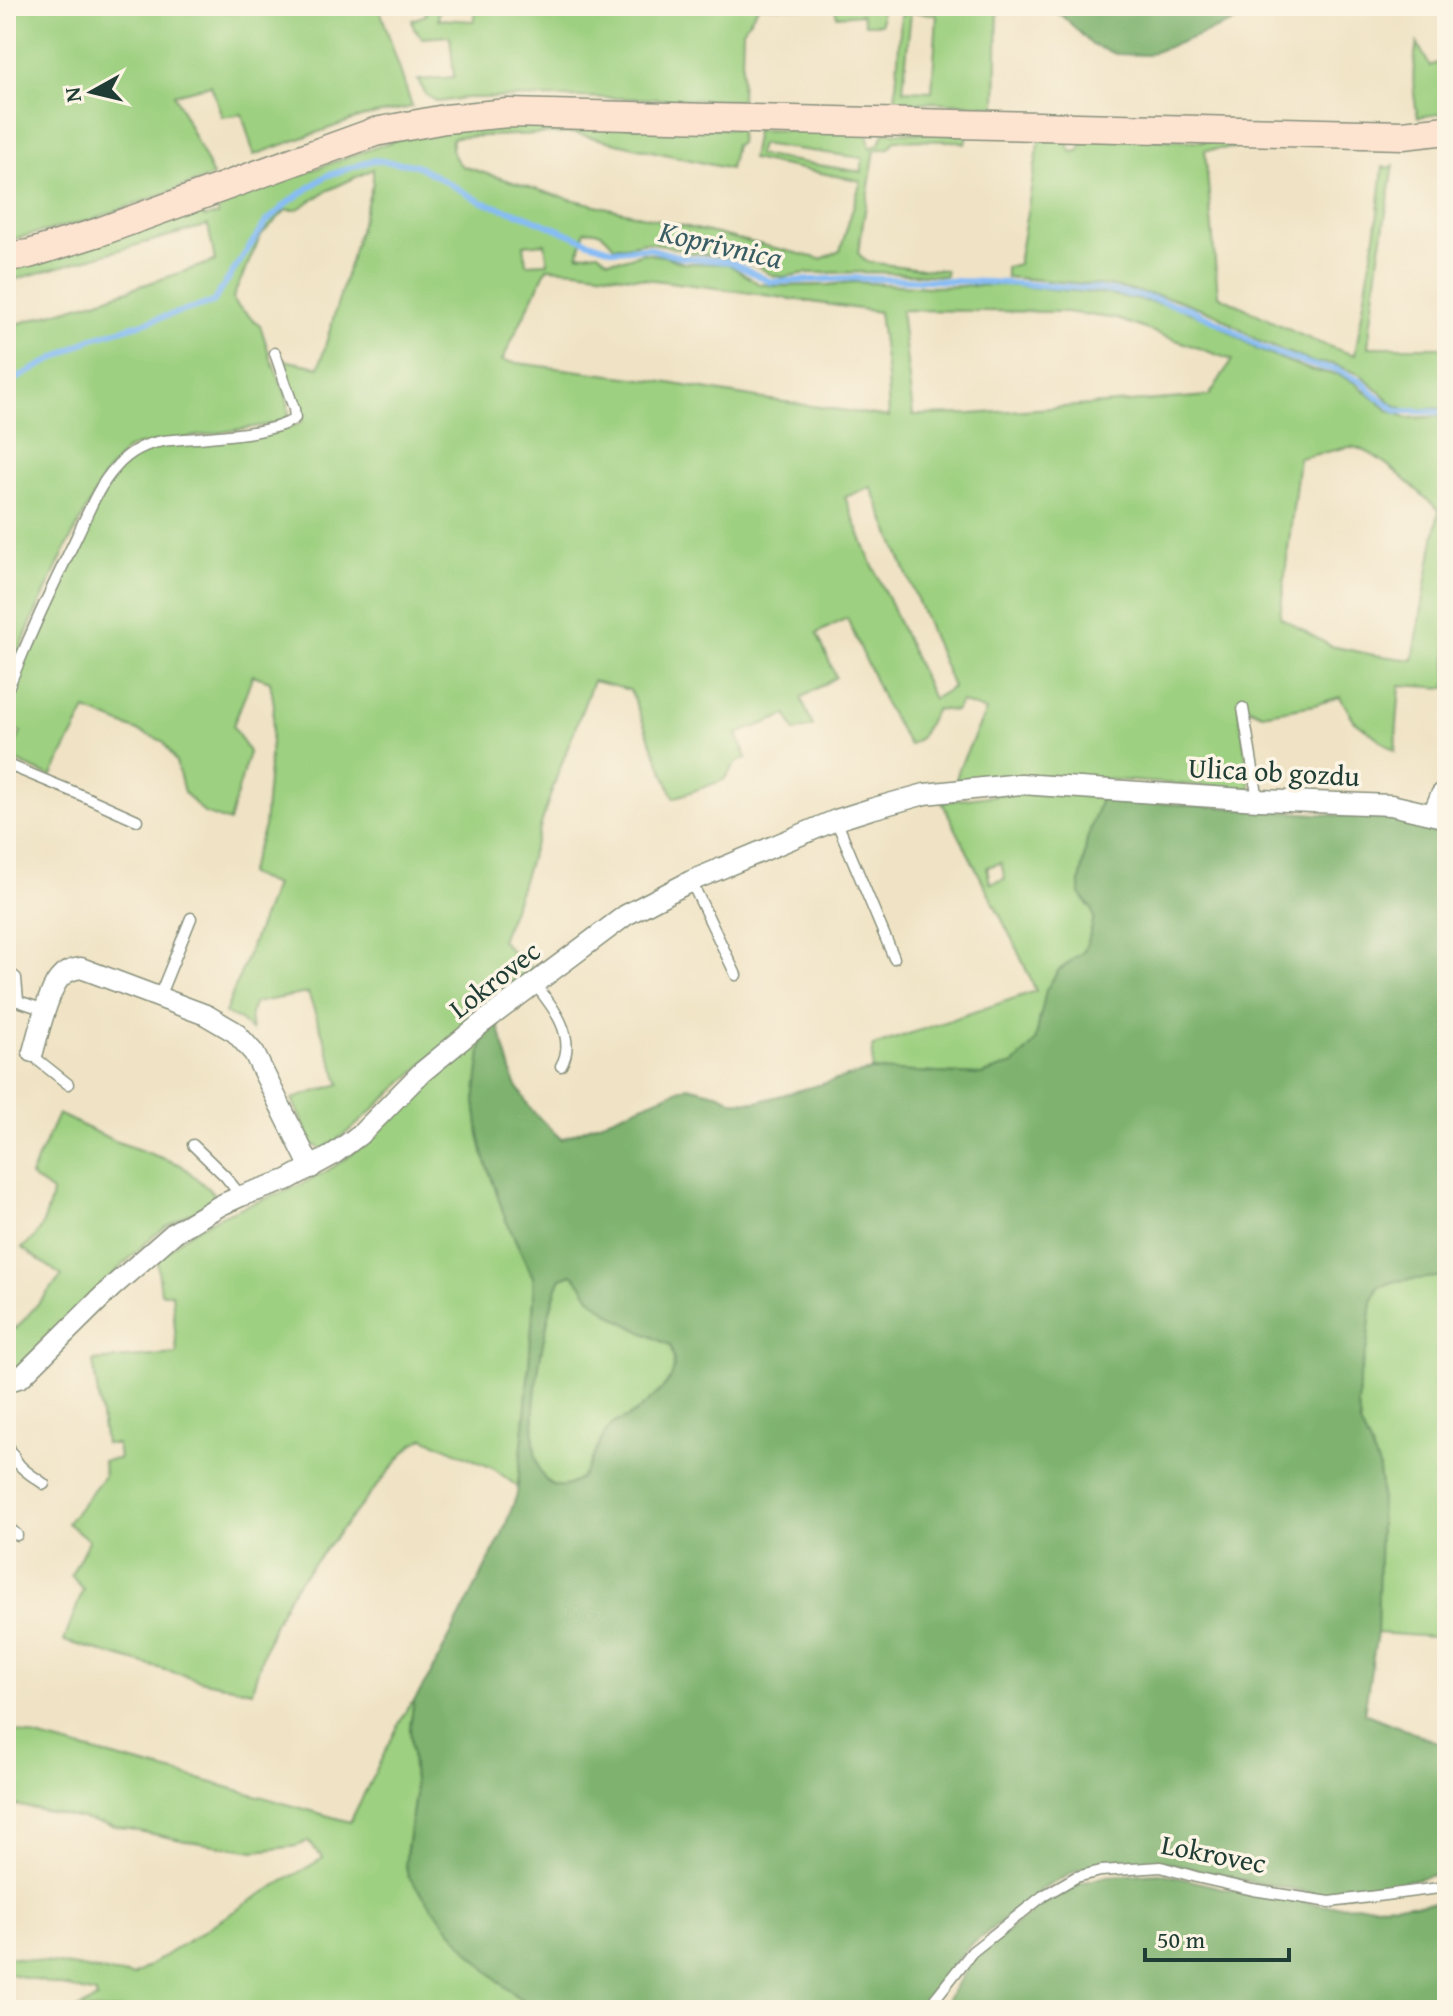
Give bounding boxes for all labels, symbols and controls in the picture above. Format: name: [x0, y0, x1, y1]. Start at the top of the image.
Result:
north arrow: [52, 52, 132, 132]
text: N: [55, 85, 89, 104]
water label: Koprivnica: [654, 208, 787, 280]
street label: Ulica ob gozdu: [1187, 746, 1361, 796]
street label: Lokrovec: [440, 930, 548, 1028]
street label: Lokrovec: [1158, 1823, 1270, 1883]
scale bar: [1145, 1912, 1289, 1962]
text: 50 m: [1157, 1922, 1205, 1957]

